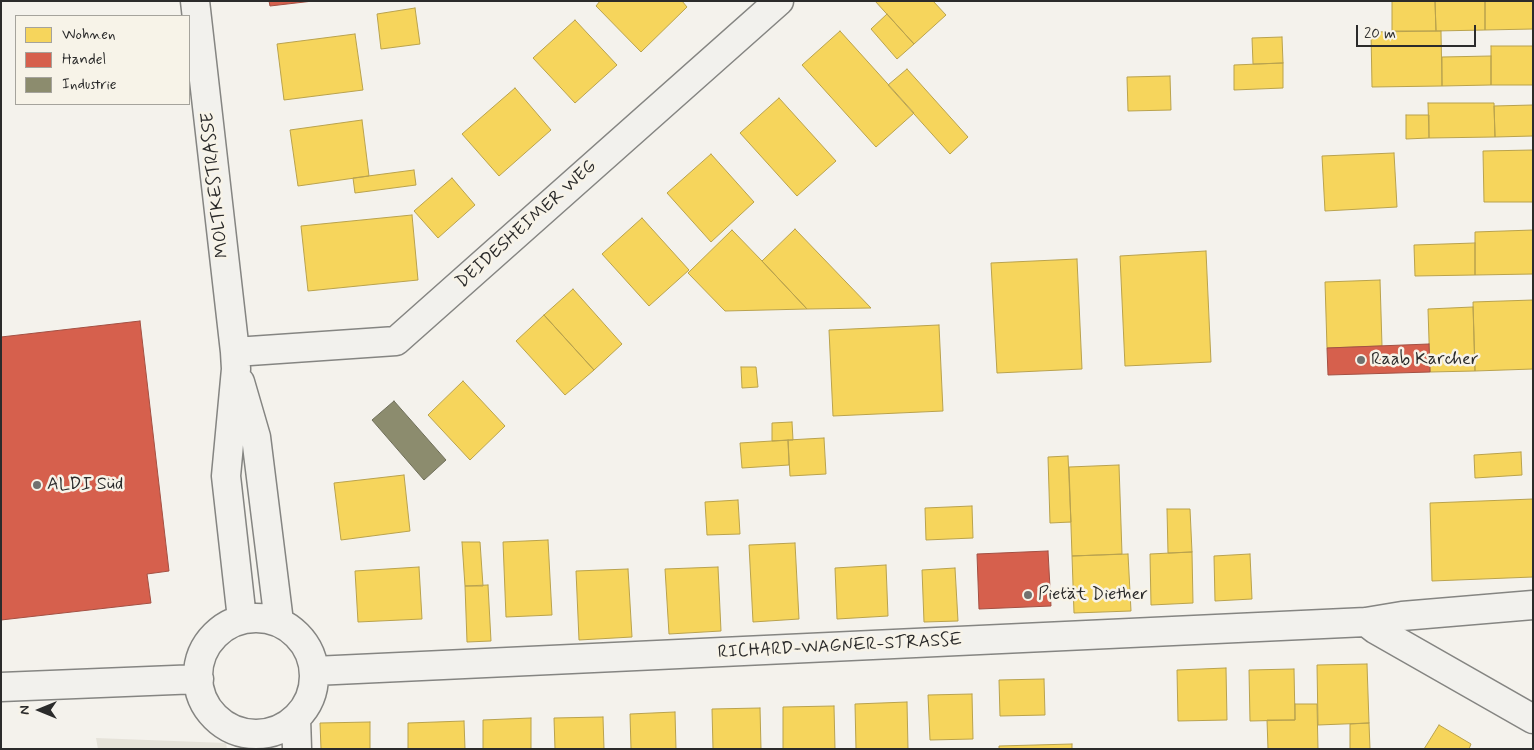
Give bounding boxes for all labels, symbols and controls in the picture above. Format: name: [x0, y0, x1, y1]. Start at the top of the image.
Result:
legend: [15, 15, 190, 105]
scale bar: [1359, 15, 1479, 47]
text: 20 m: [1364, 24, 1396, 44]
text: Wohnen: [62, 25, 116, 45]
text: Handel: [62, 50, 106, 70]
text: Industrie: [62, 75, 117, 95]
street label: MOLTKESTRASSE: [198, 111, 234, 259]
street label: DEIDESHEIMER WEG: [452, 156, 602, 294]
place label: Raab Karcher: [1371, 349, 1478, 371]
marker: Raab Karcher: [1355, 354, 1367, 366]
place label: ALDI Süd: [47, 474, 123, 496]
marker: ALDI Süd: [31, 479, 43, 491]
place label: Pietät Diether: [1038, 584, 1148, 606]
marker: Pietät Diether: [1022, 589, 1034, 601]
street label: RICHARD-WAGNER-STRASSE: [717, 630, 963, 664]
north arrow: [15, 685, 65, 735]
text: N: [16, 705, 34, 715]

